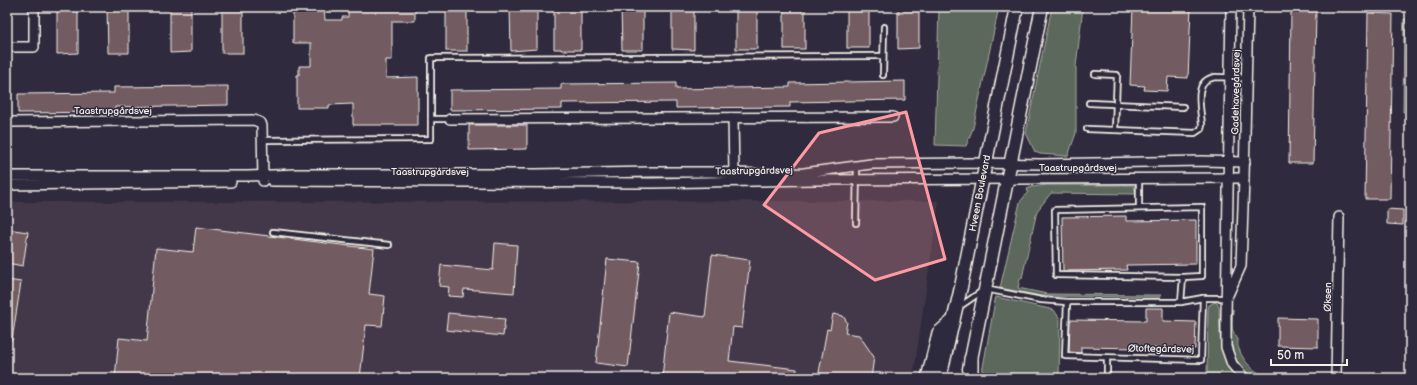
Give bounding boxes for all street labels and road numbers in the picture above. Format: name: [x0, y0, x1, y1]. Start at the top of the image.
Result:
street label: Gadehavegårdsvej: [1229, 49, 1243, 135]
street label: Taastrupgårdsvej: [74, 105, 152, 117]
street label: Hveen Boulevard: [967, 154, 993, 232]
street label: Taastrupgårdsvej: [1039, 162, 1117, 174]
street label: Taastrupgårdsvej: [715, 164, 793, 178]
street label: Taastrupgårdsvej: [391, 166, 469, 178]
street label: Øksen: [1322, 282, 1334, 312]
street label: Øtoftegårdsvej: [1128, 342, 1194, 356]

